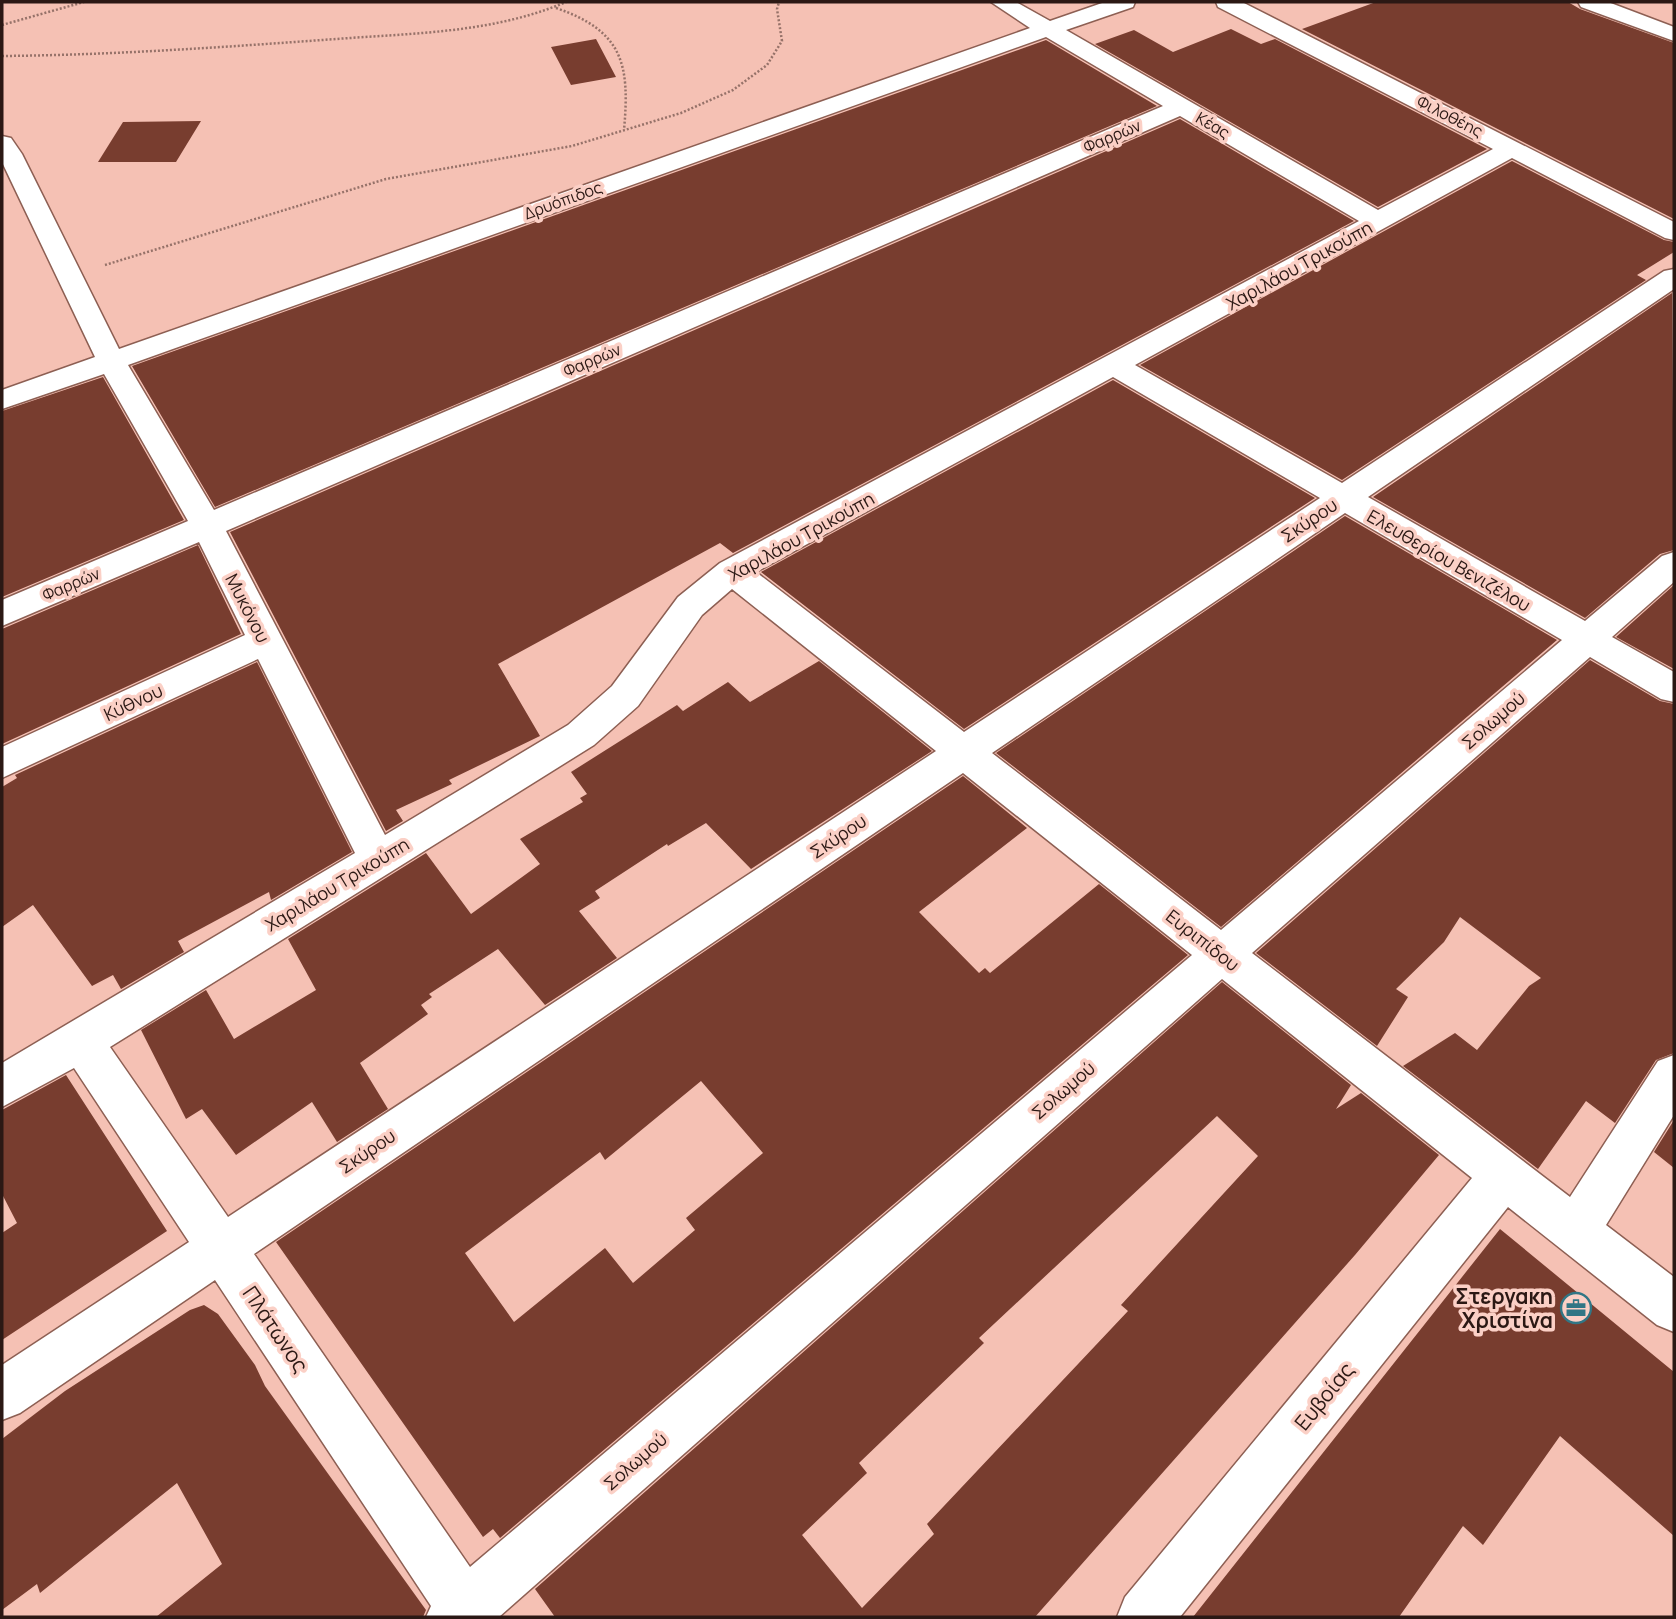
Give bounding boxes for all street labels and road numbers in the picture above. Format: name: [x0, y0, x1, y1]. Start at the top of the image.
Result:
street label: Φιλοθέης: [1413, 90, 1487, 142]
street label: Κέας: [1192, 107, 1234, 144]
street label: Φαρρών: [1080, 114, 1144, 158]
street label: Δρυόπιδος: [521, 176, 605, 224]
street label: Χαριλάου Τρικούπη: [1222, 215, 1376, 315]
street label: Φαρρών: [560, 338, 624, 382]
street label: Χαριλάου Τρικούπη: [724, 486, 878, 586]
street label: Σκύρου: [1276, 492, 1342, 548]
street label: Ελευθερίου Βενιζέλου: [1363, 503, 1535, 617]
street label: Φαρρών: [39, 562, 103, 606]
street label: Μυκόνου: [220, 569, 276, 647]
street label: Κύθνου: [100, 678, 166, 726]
street label: Σολωμού: [1456, 686, 1530, 754]
street label: Σκύρου: [805, 808, 871, 864]
street label: Χαριλάου Τρικούπη: [261, 832, 413, 936]
street label: Ευριπίδου: [1161, 904, 1245, 976]
street label: Σολωμού: [1026, 1056, 1100, 1124]
street label: Σκύρου: [334, 1123, 400, 1179]
street label: Πλάτωνος: [237, 1280, 315, 1378]
street label: Ευβοίας: [1288, 1356, 1360, 1436]
street label: Σολωμού: [598, 1427, 672, 1495]

